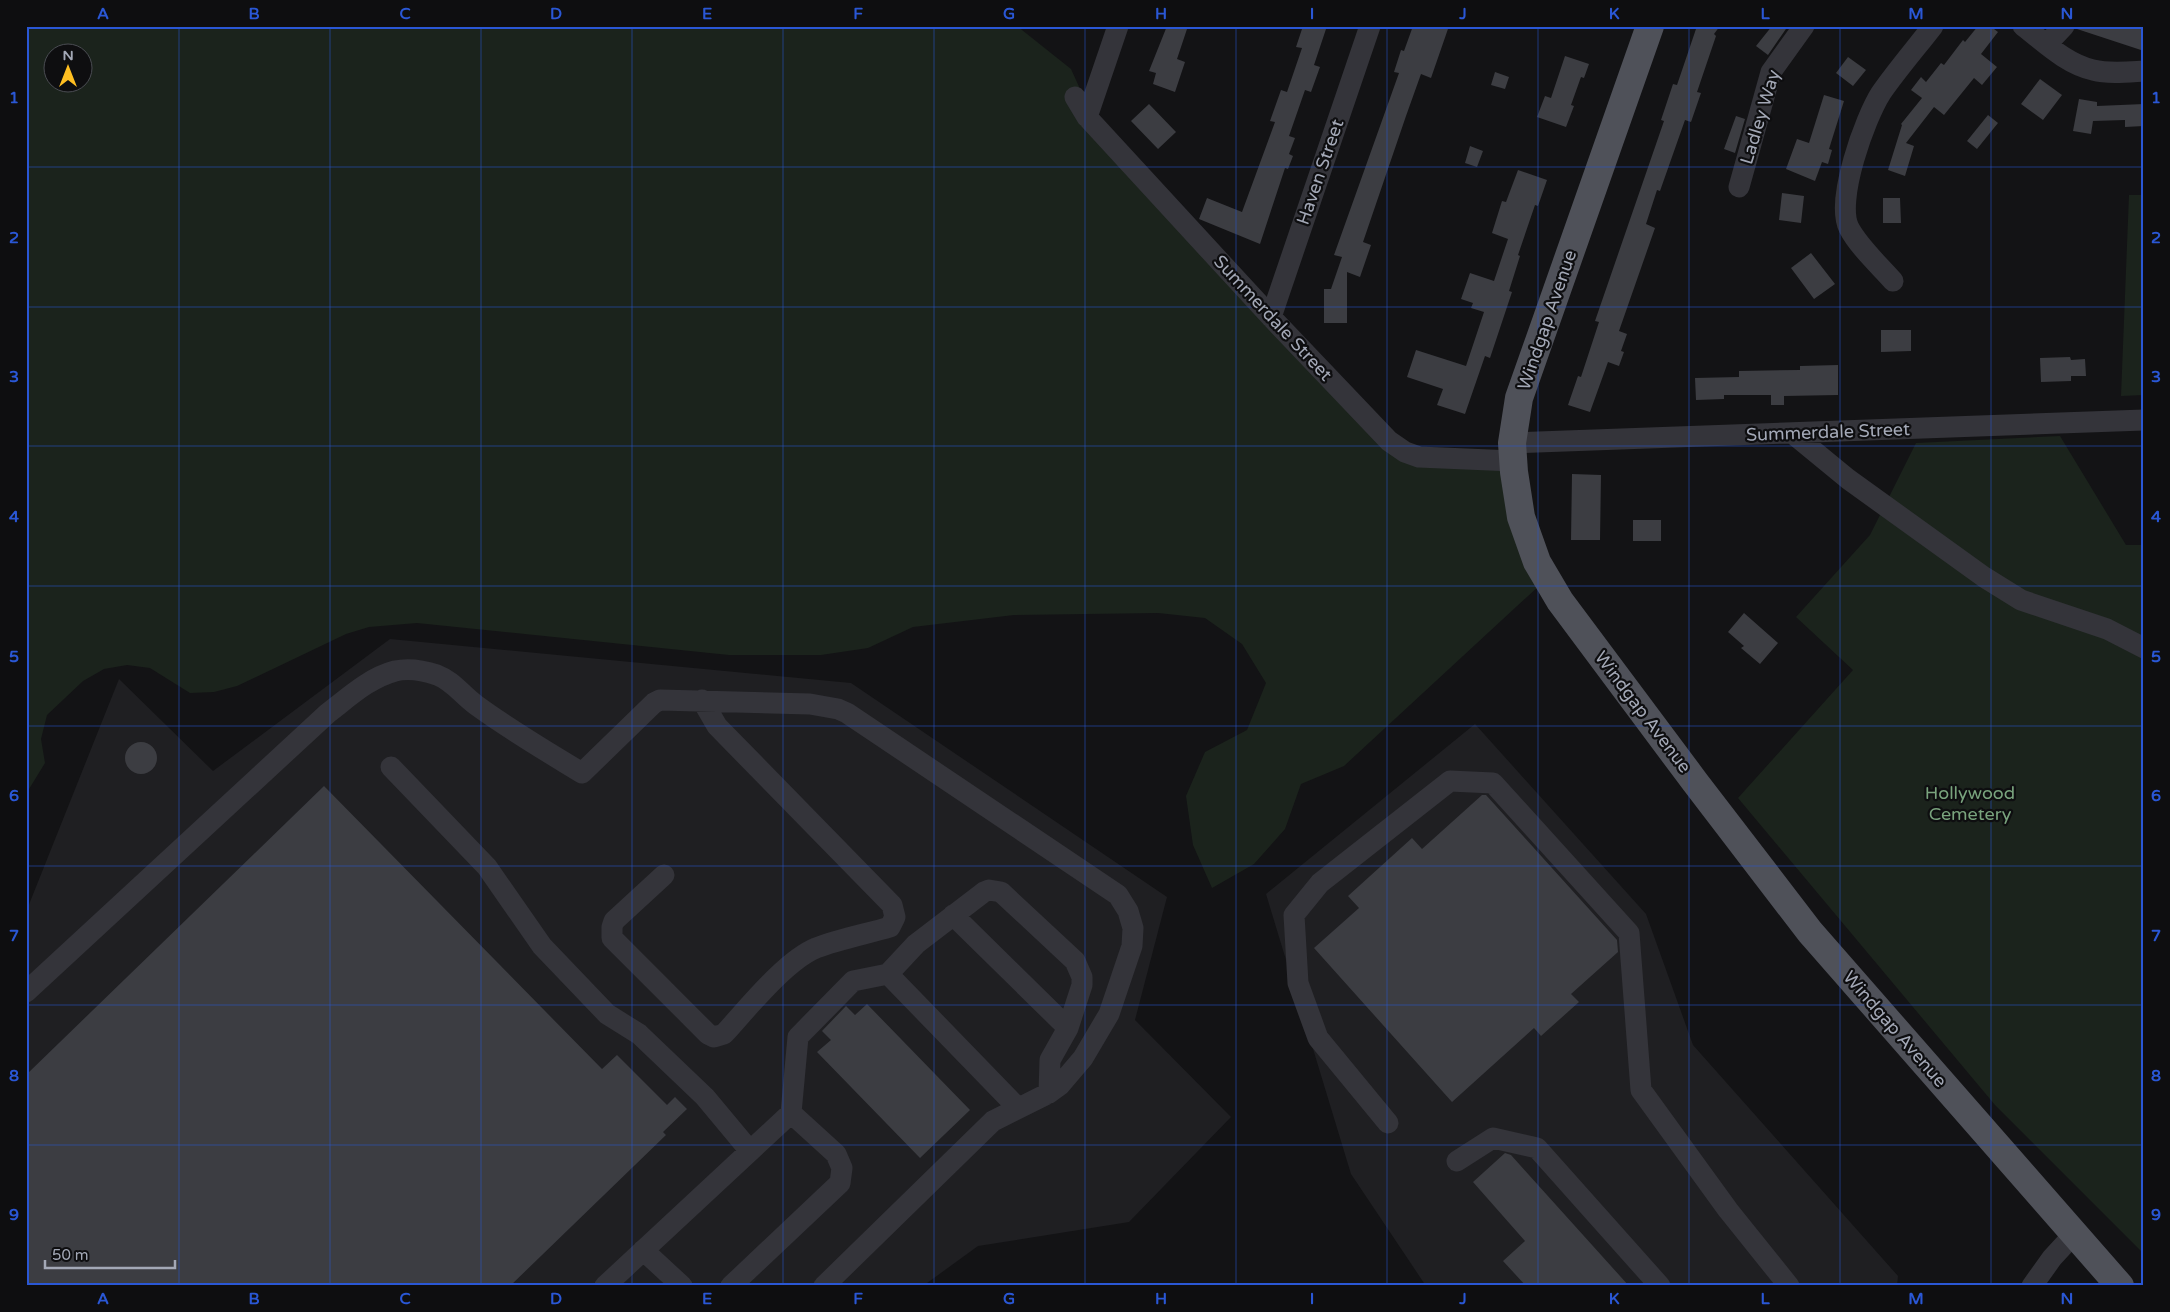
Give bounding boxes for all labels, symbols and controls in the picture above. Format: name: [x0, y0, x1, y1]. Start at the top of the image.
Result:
text: A: [97, 4, 109, 24]
text: B: [248, 4, 260, 24]
text: C: [399, 4, 411, 24]
text: D: [550, 4, 562, 24]
text: E: [702, 4, 712, 24]
text: F: [853, 4, 863, 24]
text: G: [1003, 4, 1015, 24]
text: H: [1155, 4, 1167, 24]
text: I: [1310, 4, 1314, 24]
text: J: [1458, 4, 1467, 24]
text: K: [1609, 4, 1620, 24]
text: L: [1760, 4, 1770, 24]
text: M: [1908, 4, 1924, 24]
text: N: [2061, 4, 2073, 24]
north arrow: [42, 42, 92, 92]
text: N: [62, 47, 74, 64]
street label: Ladley Way: [1735, 67, 1785, 167]
text: 1: [9, 88, 19, 108]
text: 1: [2151, 88, 2161, 108]
street label: Haven Street: [1292, 116, 1348, 228]
text: 2: [9, 228, 19, 248]
text: 2: [2151, 228, 2161, 248]
street label: Windgap Avenue: [1513, 247, 1581, 393]
street label: Summerdale Street: [1209, 251, 1337, 386]
text: 3: [9, 367, 19, 387]
text: 3: [2151, 367, 2161, 387]
street label: Summerdale Street: [1746, 418, 1910, 446]
text: 4: [9, 507, 19, 527]
text: 4: [2151, 507, 2161, 527]
text: 5: [9, 647, 19, 667]
street label: Windgap Avenue: [1590, 647, 1696, 777]
text: 5: [2151, 647, 2161, 667]
park label: Hollywood Cemetery: [1925, 782, 2015, 825]
text: 6: [9, 786, 19, 806]
text: 6: [2151, 786, 2161, 806]
text: 7: [9, 926, 19, 946]
text: 7: [2151, 926, 2161, 946]
street label: Windgap Avenue: [1839, 966, 1951, 1092]
text: 8: [9, 1066, 19, 1086]
text: 8: [2151, 1066, 2161, 1086]
text: 9: [9, 1205, 19, 1225]
text: 9: [2151, 1205, 2161, 1225]
scale bar: [45, 1237, 175, 1269]
text: 50 m: [52, 1246, 89, 1264]
text: A: [97, 1289, 109, 1309]
text: B: [248, 1289, 260, 1309]
text: C: [399, 1289, 411, 1309]
text: D: [550, 1289, 562, 1309]
text: E: [702, 1289, 712, 1309]
text: F: [853, 1289, 863, 1309]
text: G: [1003, 1289, 1015, 1309]
text: H: [1155, 1289, 1167, 1309]
text: I: [1310, 1289, 1314, 1309]
text: J: [1458, 1289, 1467, 1309]
text: K: [1609, 1289, 1620, 1309]
text: L: [1760, 1289, 1770, 1309]
text: M: [1908, 1289, 1924, 1309]
text: N: [2061, 1289, 2073, 1309]

